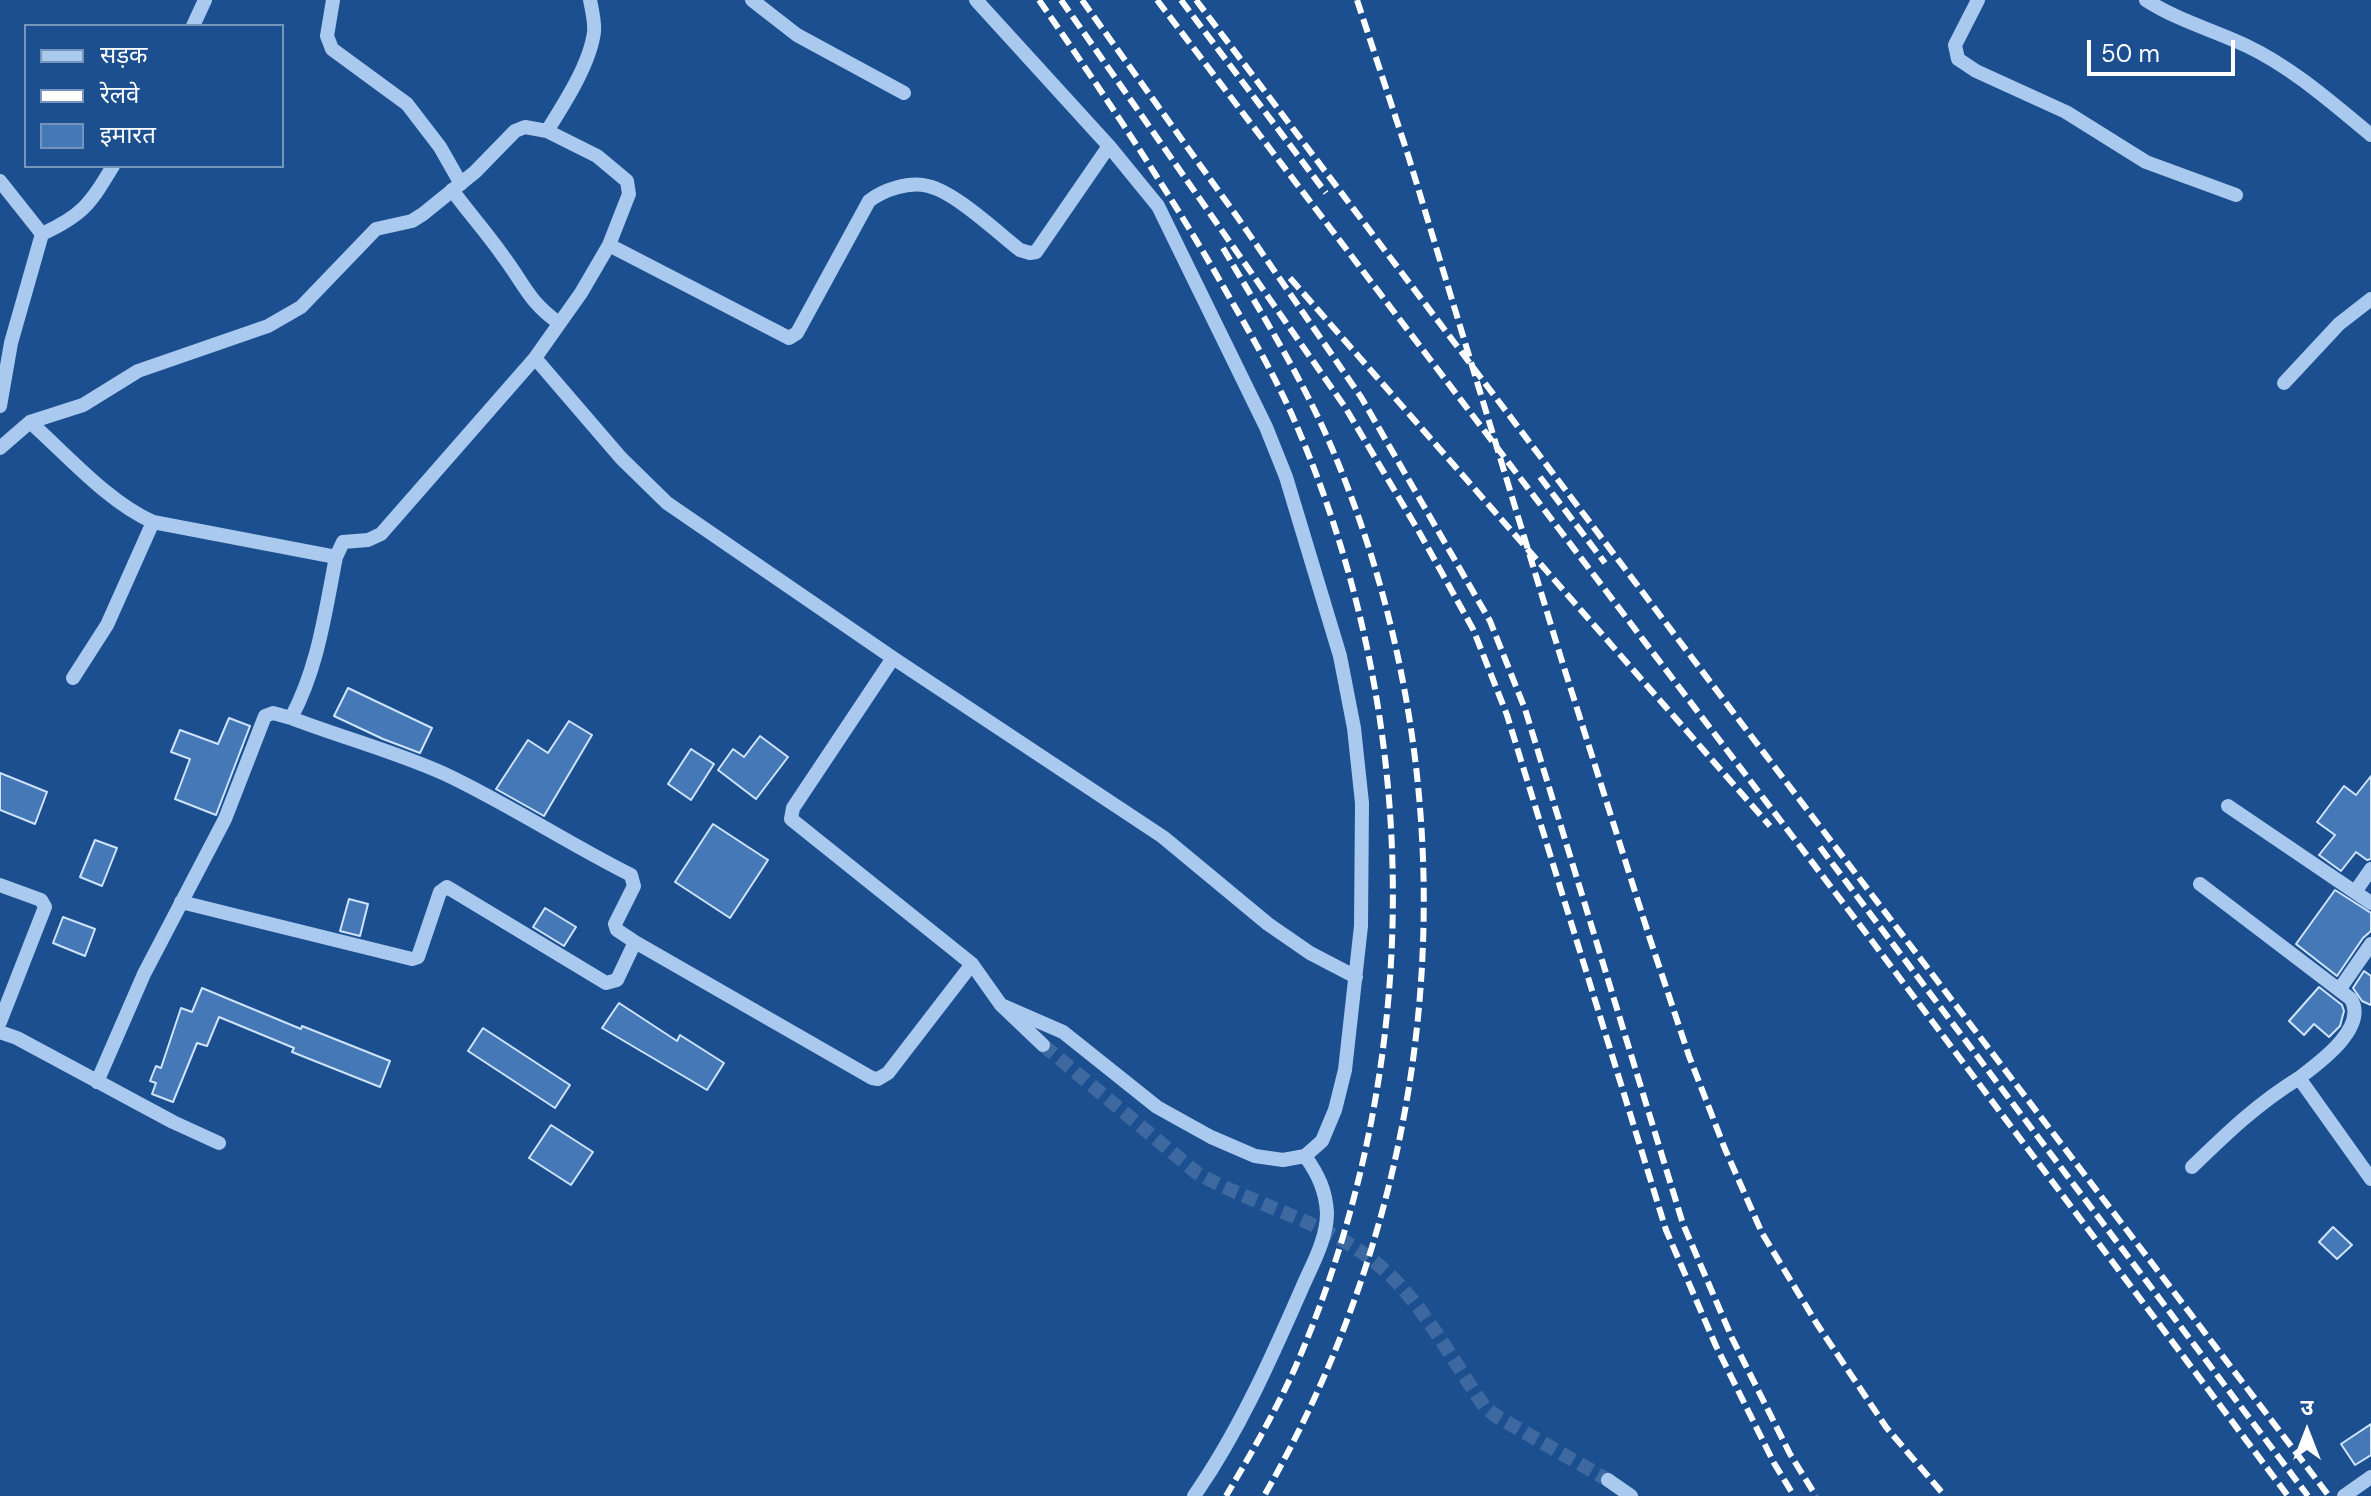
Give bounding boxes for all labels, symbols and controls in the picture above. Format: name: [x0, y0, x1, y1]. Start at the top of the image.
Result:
legend: [24, 24, 284, 168]
scale bar: [2091, 24, 2239, 74]
text: 50 m: [2101, 38, 2160, 69]
text: सड़क: [100, 39, 148, 70]
text: रेलवे: [100, 79, 139, 110]
text: इमारत: [100, 119, 156, 150]
north arrow: [2267, 1392, 2347, 1472]
text: उ: [2301, 1393, 2313, 1422]

